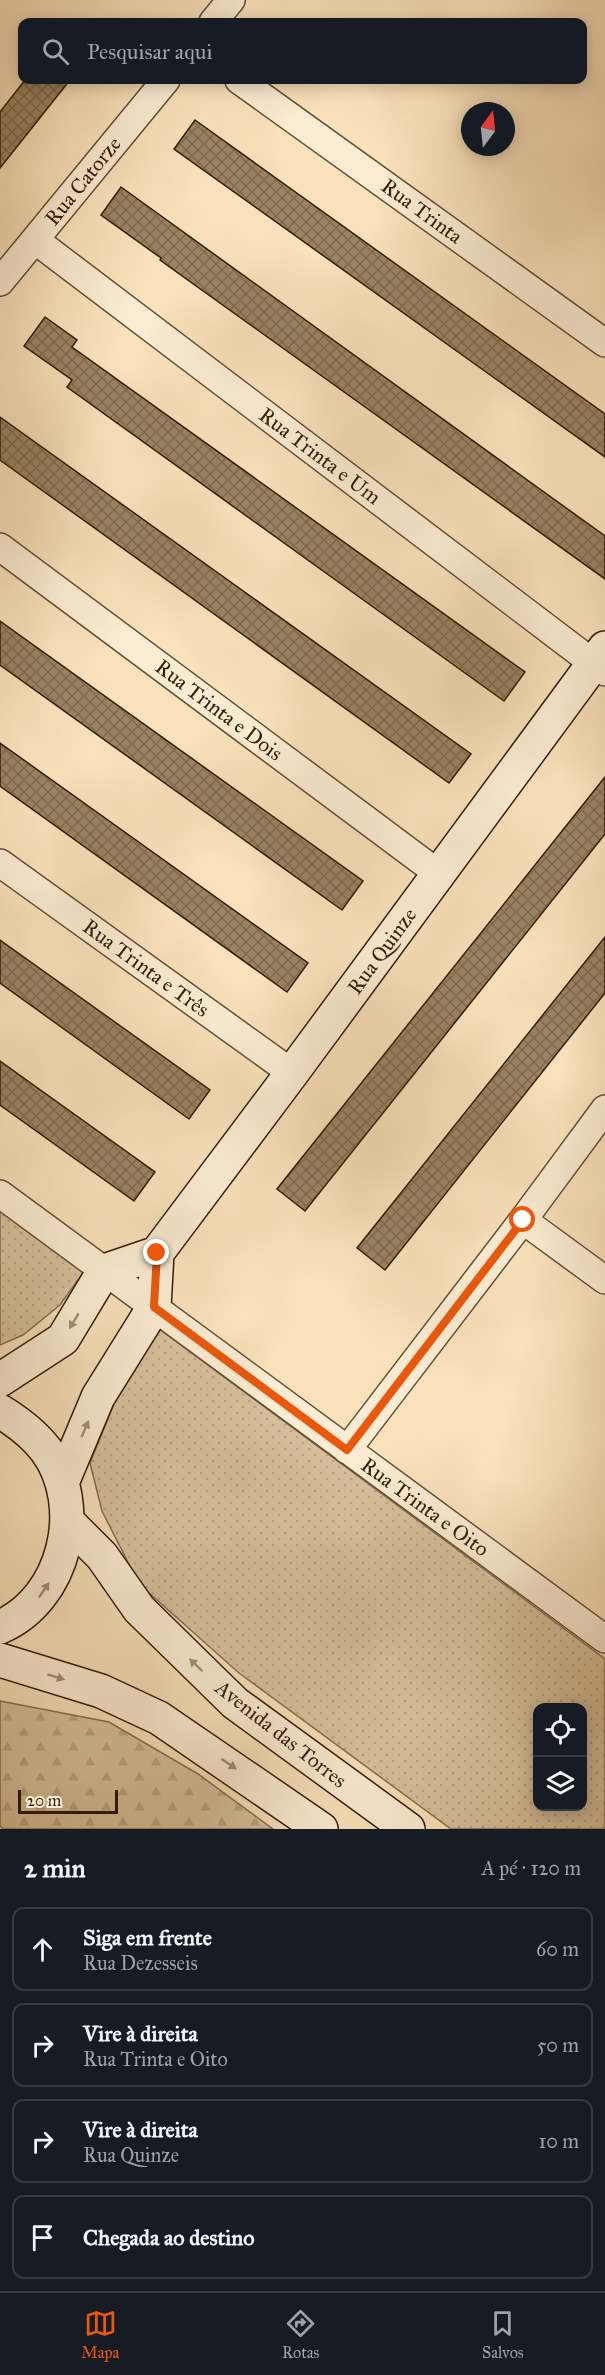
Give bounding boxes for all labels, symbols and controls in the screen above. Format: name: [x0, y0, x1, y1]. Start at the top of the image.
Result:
search box: [18, 18, 587, 84]
icon: search: [39, 35, 72, 68]
text: Pesquisar aqui: [87, 38, 212, 65]
north arrow: [461, 102, 515, 156]
street label: Rua Catorze: [39, 131, 127, 231]
street label: Rua Trinta: [376, 173, 468, 249]
street label: Rua Trinta e Um: [254, 402, 386, 510]
street label: Rua Trinta e Dois: [150, 654, 288, 766]
street label: Rua Quinze: [342, 902, 422, 999]
street label: Rua Trinta e Três: [78, 913, 214, 1023]
route start: [509, 1206, 535, 1232]
route end: [143, 1239, 169, 1265]
one-way arrow: [69, 1313, 79, 1330]
one-way arrow: [81, 1420, 90, 1438]
street label: Rua Trinta e Oito: [356, 1452, 494, 1562]
one-way arrow: [38, 1581, 49, 1598]
one-way arrow: [188, 1658, 203, 1672]
one-way arrow: [47, 1673, 65, 1682]
street label: Avenida das Torres: [209, 1674, 352, 1793]
map controls: [533, 1703, 587, 1811]
button: locate: [533, 1703, 587, 1757]
button: layers: [533, 1757, 587, 1811]
one-way arrow: [221, 1758, 237, 1769]
scale bar: [18, 1787, 118, 1814]
text: 20 m: [27, 1791, 61, 1810]
text: 2 min: [24, 1852, 85, 1884]
text: A pé · 120 m: [481, 1856, 581, 1880]
text: Siga em frente: [83, 1924, 212, 1951]
icon: ahead: [26, 1933, 59, 1966]
text: 60 m: [536, 1937, 579, 1961]
text: Rua Dezesseis: [83, 1951, 198, 1975]
text: Vire à direita: [83, 2020, 198, 2047]
icon: right: [26, 2029, 59, 2062]
text: 50 m: [537, 2033, 579, 2057]
text: Rua Trinta e Oito: [83, 2047, 228, 2071]
text: Vire à direita: [83, 2116, 198, 2143]
icon: right: [26, 2125, 59, 2158]
text: 10 m: [538, 2129, 579, 2153]
text: Rua Quinze: [83, 2143, 179, 2167]
icon: arrive: [26, 2221, 59, 2254]
text: Chegada ao destino: [83, 2224, 254, 2251]
tab: Mapa: [81, 2307, 119, 2362]
tab: Rotas: [282, 2307, 319, 2362]
tab: Salvos: [482, 2307, 524, 2362]

